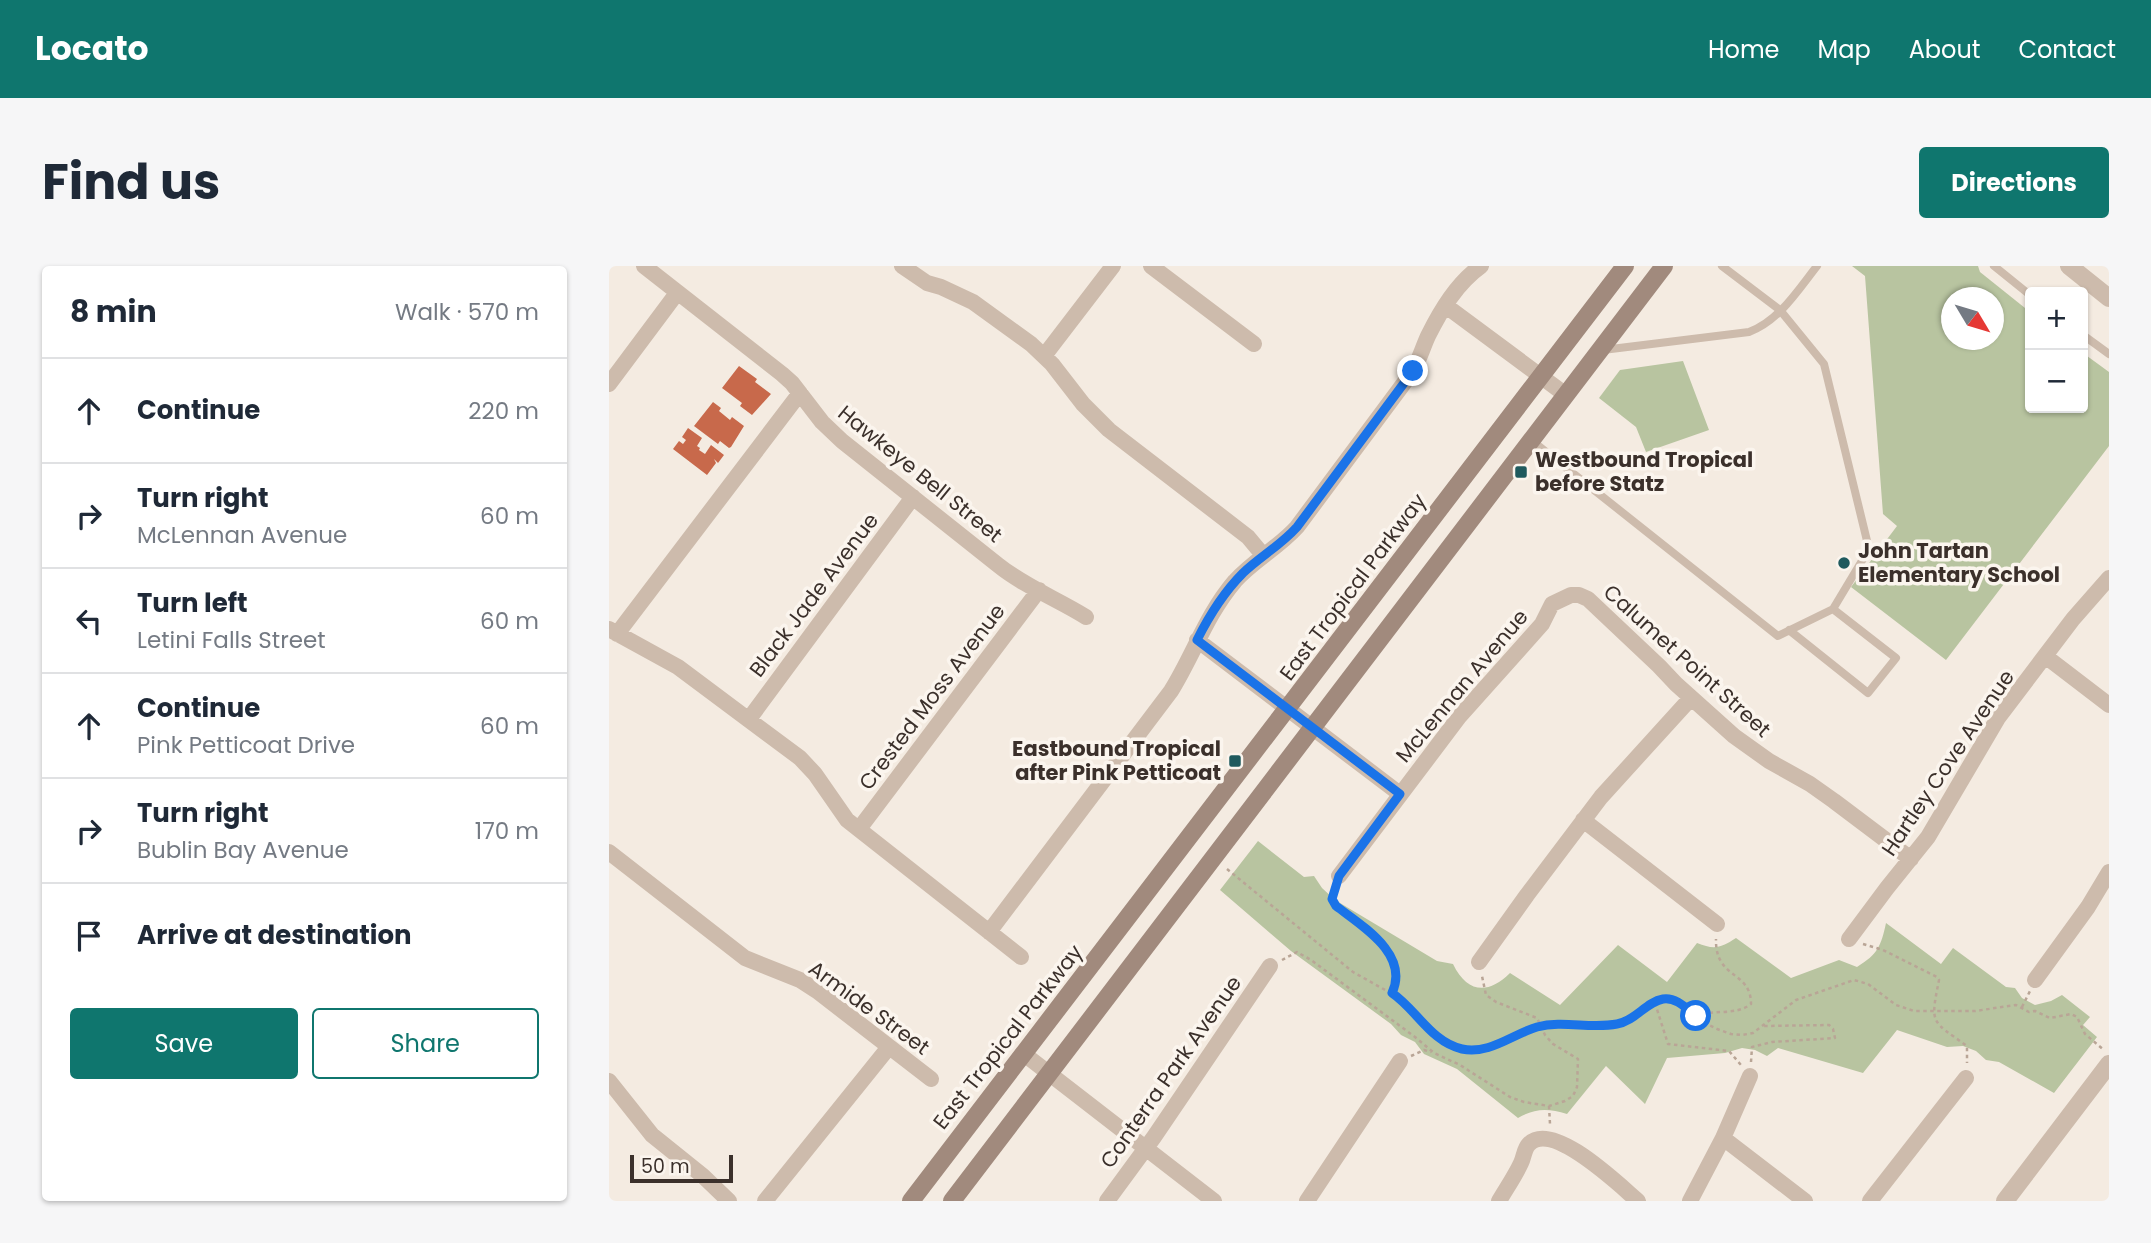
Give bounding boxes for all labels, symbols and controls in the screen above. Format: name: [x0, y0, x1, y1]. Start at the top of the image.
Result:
text: Locato: [35, 25, 149, 72]
text: Home: [1708, 33, 1780, 66]
text: Map: [1818, 33, 1871, 66]
text: About: [1909, 33, 1980, 66]
text: Contact: [2018, 33, 2116, 66]
button: Directions: [1919, 147, 2109, 218]
text: Find us: [42, 148, 220, 216]
north arrow: [1941, 287, 2004, 350]
map controls: [2025, 287, 2088, 413]
button: +: [2025, 287, 2088, 350]
text: 8 min: [70, 290, 157, 333]
text: Walk · 570 m: [395, 296, 539, 328]
button: −: [2025, 350, 2088, 413]
route end: [1397, 355, 1428, 386]
icon: ahead: [70, 392, 108, 430]
text: Continue: [137, 392, 260, 428]
text: 220 m: [468, 395, 539, 427]
street label: Hawkeye Bell Street: [832, 398, 1009, 549]
place label: Westbound Tropical before Statz: [1535, 445, 1753, 498]
marker: Westbound Tropical before Statz: [1513, 464, 1529, 480]
text: Turn right: [137, 480, 269, 516]
street label: East Tropical Parkway: [1273, 487, 1433, 686]
icon: right: [70, 497, 108, 535]
text: 60 m: [480, 500, 539, 532]
street label: Black Jade Avenue: [742, 507, 885, 683]
text: McLennan Avenue: [137, 519, 347, 551]
place label: John Tartan Elementary School: [1858, 536, 2060, 589]
marker: John Tartan Elementary School: [1836, 555, 1852, 571]
street label: Calumet Point Street: [1597, 578, 1777, 744]
text: Turn left: [137, 585, 248, 621]
street label: Crested Moss Avenue: [852, 598, 1011, 796]
icon: left: [70, 602, 108, 640]
street label: McLennan Avenue: [1389, 603, 1534, 769]
text: 60 m: [480, 605, 539, 637]
text: Letini Falls Street: [137, 624, 326, 656]
street label: Hartley Cove Avenue: [1874, 664, 2021, 862]
text: Continue: [137, 690, 260, 726]
icon: ahead: [70, 707, 108, 745]
text: 60 m: [480, 710, 539, 742]
text: Pink Petticoat Drive: [137, 729, 355, 761]
place label: Eastbound Tropical after Pink Petticoat: [1012, 734, 1221, 787]
marker: Eastbound Tropical after Pink Petticoat: [1227, 753, 1243, 769]
text: Turn right: [137, 795, 269, 831]
icon: right: [70, 812, 108, 850]
text: 170 m: [475, 815, 539, 847]
text: Bublin Bay Avenue: [137, 834, 349, 866]
icon: arrive: [70, 917, 108, 955]
text: Arrive at destination: [137, 917, 412, 953]
street label: East Tropical Parkway: [926, 938, 1089, 1135]
street label: Armide Street: [803, 954, 936, 1061]
street label: Conterra Park Avenue: [1093, 970, 1248, 1174]
route start: [1680, 1000, 1711, 1031]
button: Save: [70, 1008, 298, 1079]
button: Share: [312, 1008, 539, 1079]
scale bar: [630, 1152, 733, 1184]
text: 50 m: [641, 1153, 690, 1180]

